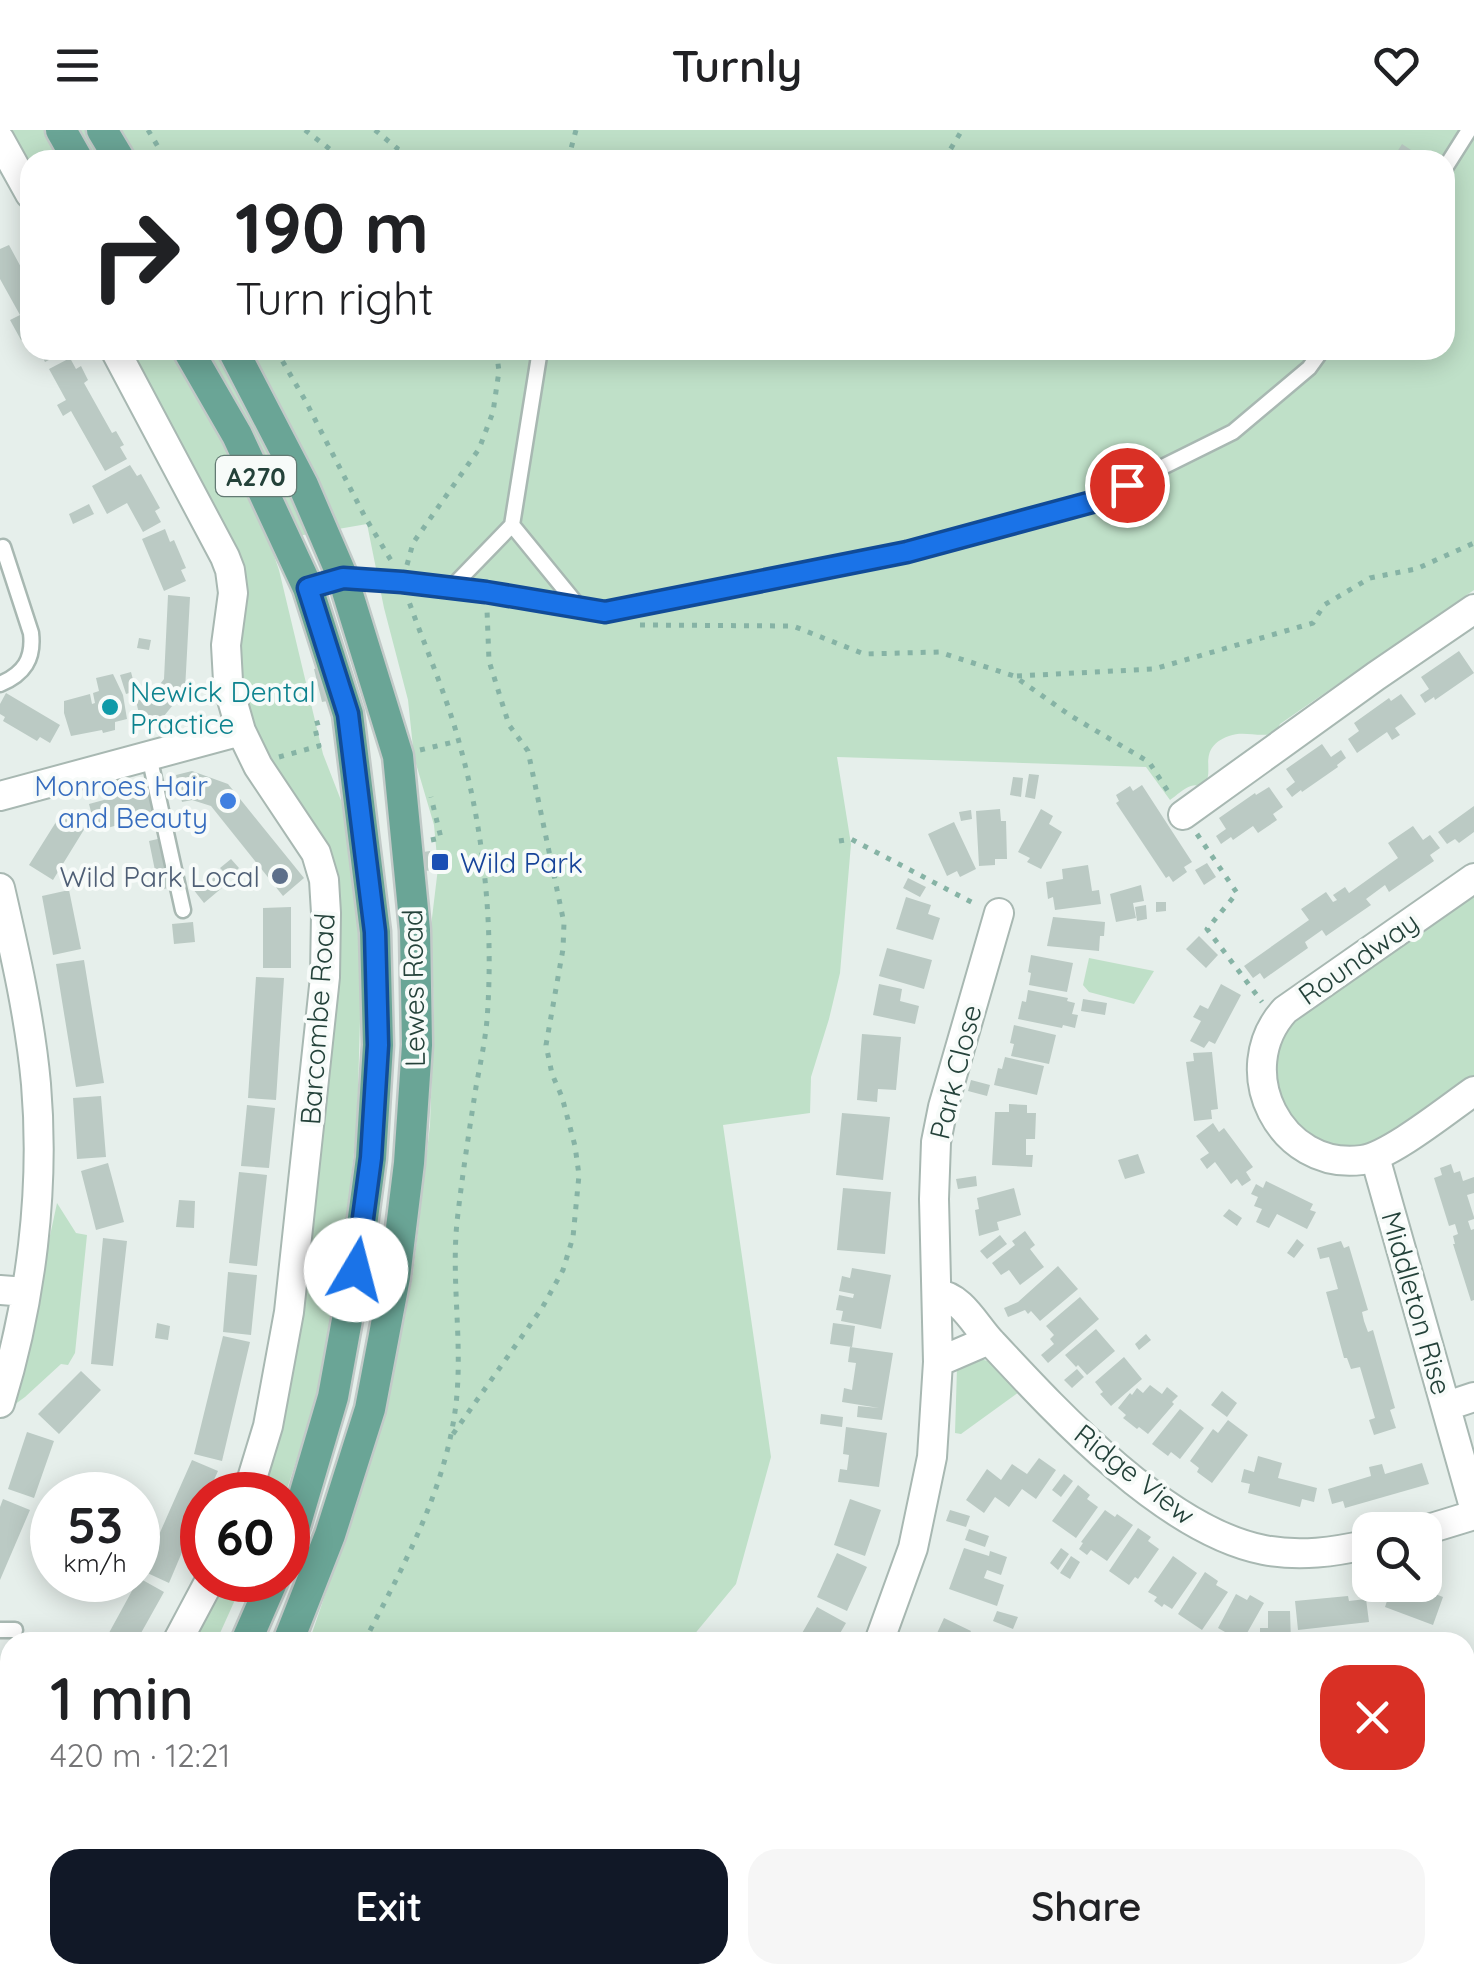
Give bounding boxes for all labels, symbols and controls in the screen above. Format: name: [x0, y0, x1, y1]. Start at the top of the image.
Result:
text: Turnly: [672, 37, 803, 93]
icon: menu: [50, 38, 105, 93]
icon: heart: [1369, 38, 1424, 93]
text: 190 m: [235, 183, 429, 271]
icon: right: [70, 190, 200, 320]
text: Turn right: [235, 270, 434, 326]
pin: [1085, 443, 1170, 528]
road number: A270: [216, 456, 296, 496]
icon: arrive: [1100, 458, 1155, 513]
place label: Newick Dental Practice: [130, 674, 316, 741]
marker: Newick Dental Practice: [99, 696, 121, 718]
place label: Monroes Hair and Beauty: [34, 768, 208, 835]
marker: Monroes Hair and Beauty: [217, 790, 239, 812]
place label: Wild Park: [460, 845, 583, 880]
marker: Wild Park: [429, 851, 451, 873]
place label: Wild Park Local: [60, 859, 260, 894]
marker: Wild Park Local: [269, 865, 291, 887]
street label: Roundway: [1291, 904, 1425, 1012]
street label: Lewes Road: [394, 909, 432, 1067]
street label: Barcombe Road: [292, 912, 342, 1126]
street label: Park Close: [921, 1001, 989, 1143]
street label: Middleton Rise: [1374, 1207, 1460, 1399]
position arrow: [304, 1218, 408, 1322]
street label: Ridge View: [1068, 1416, 1202, 1532]
speed limit sign: 60: [180, 1472, 310, 1602]
text: 53: [67, 1493, 123, 1556]
map controls: [1352, 1512, 1442, 1602]
button: search: [1352, 1512, 1442, 1602]
text: km/h: [63, 1547, 127, 1578]
text: 1 min: [50, 1660, 194, 1735]
button: close: [1320, 1665, 1425, 1770]
text: 420 m · 12:21: [50, 1735, 230, 1775]
button: Exit: [50, 1849, 728, 1964]
button: Share: [748, 1849, 1425, 1964]

